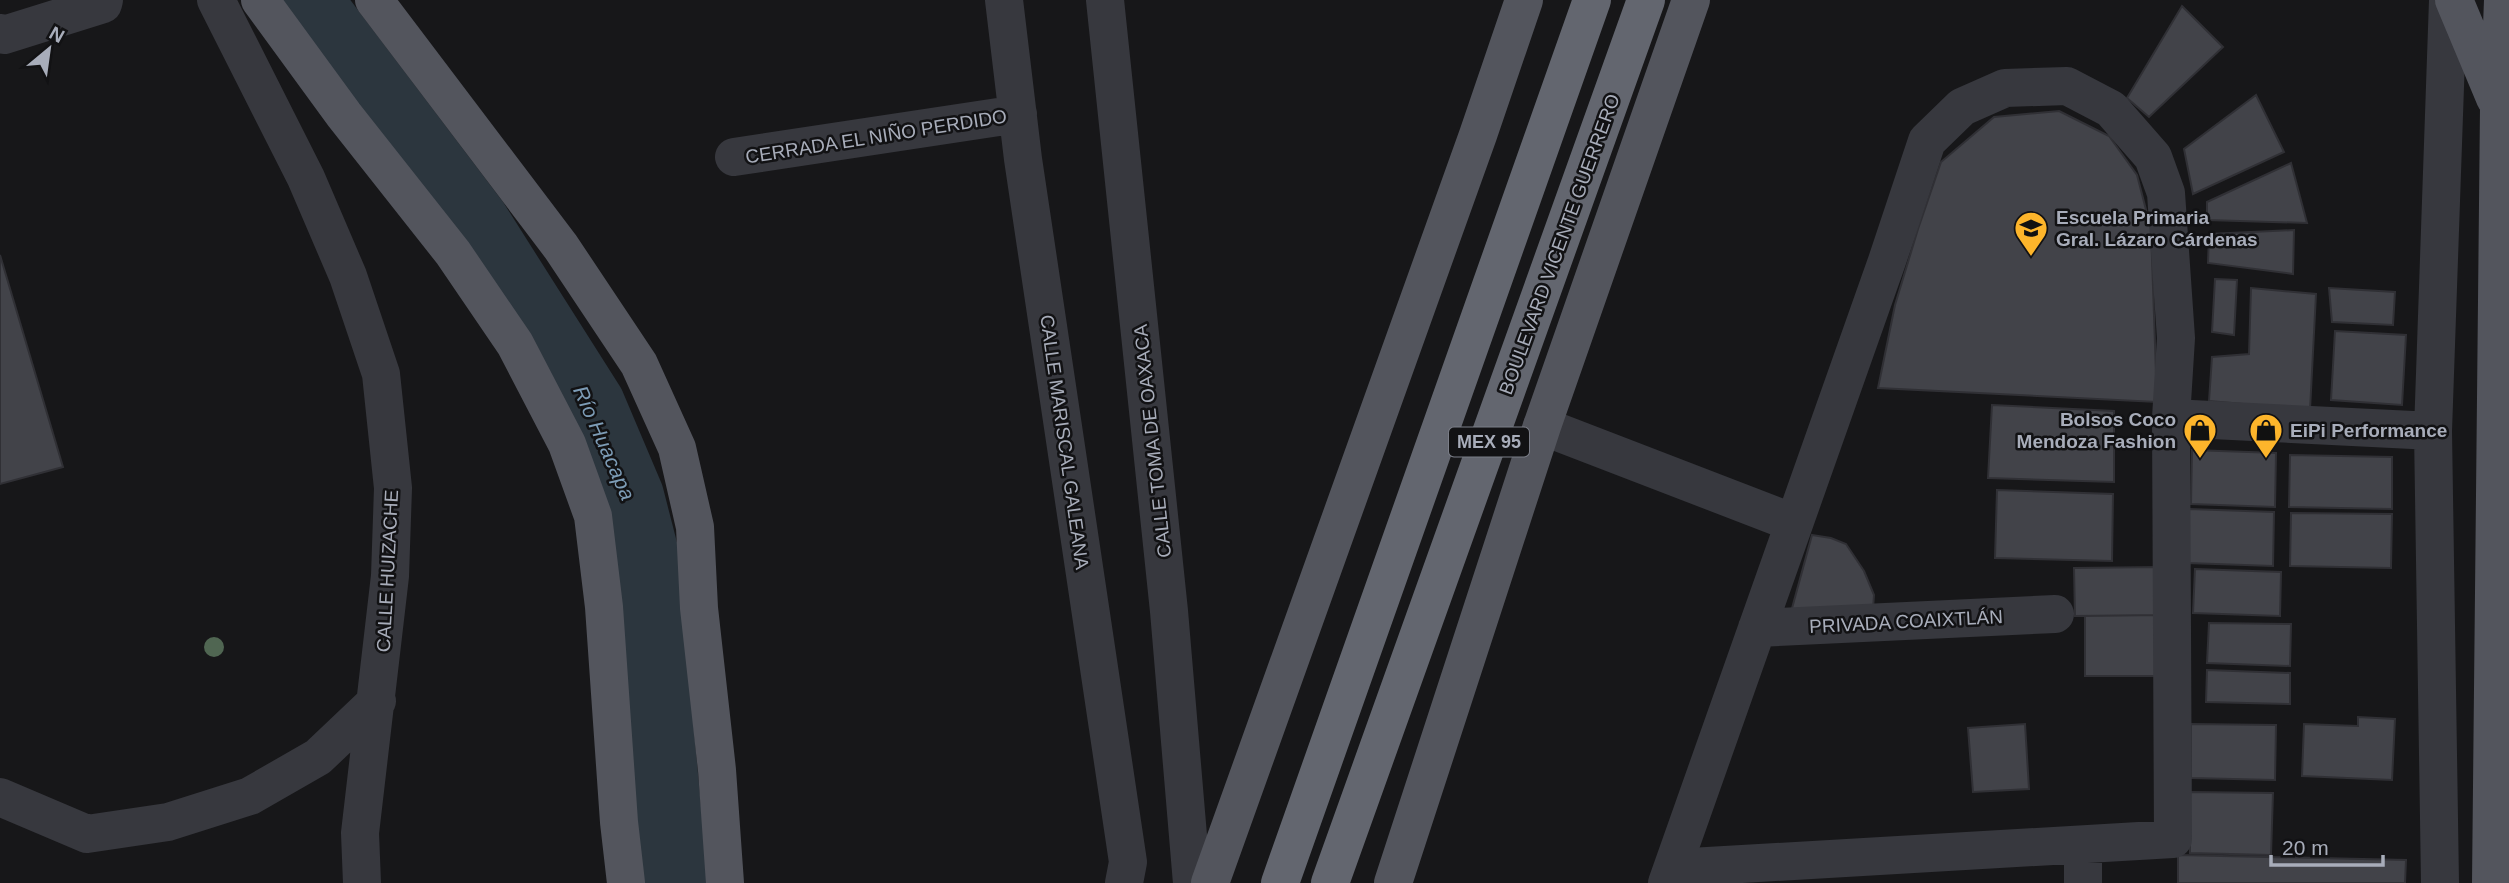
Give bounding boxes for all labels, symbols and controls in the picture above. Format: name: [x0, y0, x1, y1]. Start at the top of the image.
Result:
north arrow: [14, 14, 84, 84]
text: N: [46, 22, 68, 47]
street label: BOULEVARD VICENTE GUERRERO: [1495, 91, 1624, 397]
street label: CERRADA EL NIÑO PERDIDO: [744, 105, 1008, 168]
place label: Escuela Primaria Gral. Lázaro Cárdenas: [2056, 207, 2258, 250]
school or university icon: Escuela Primaria Gral. Lázaro Cárdenas: [2012, 209, 2050, 258]
street label: CALLE MARISCAL GALEANA: [1036, 313, 1093, 571]
street label: CALLE TOMA DE OAXACA: [1130, 323, 1175, 559]
water label: Río Huacapa: [569, 382, 640, 503]
place label: Bolsos Coco Mendoza Fashion: [2017, 409, 2176, 452]
shop icon: Bolsos Coco Mendoza Fashion: [2181, 411, 2219, 460]
shop icon: EiPi Performance: [2247, 411, 2285, 460]
place label: EiPi Performance: [2290, 420, 2447, 441]
road number: MEX 95: [1449, 428, 1529, 457]
street label: CALLE HUIZACHE: [373, 489, 402, 653]
street label: PRIVADA COAIXTLÁN: [1809, 606, 2003, 637]
scale bar: [2271, 824, 2383, 868]
text: 20 m: [2282, 836, 2329, 859]

